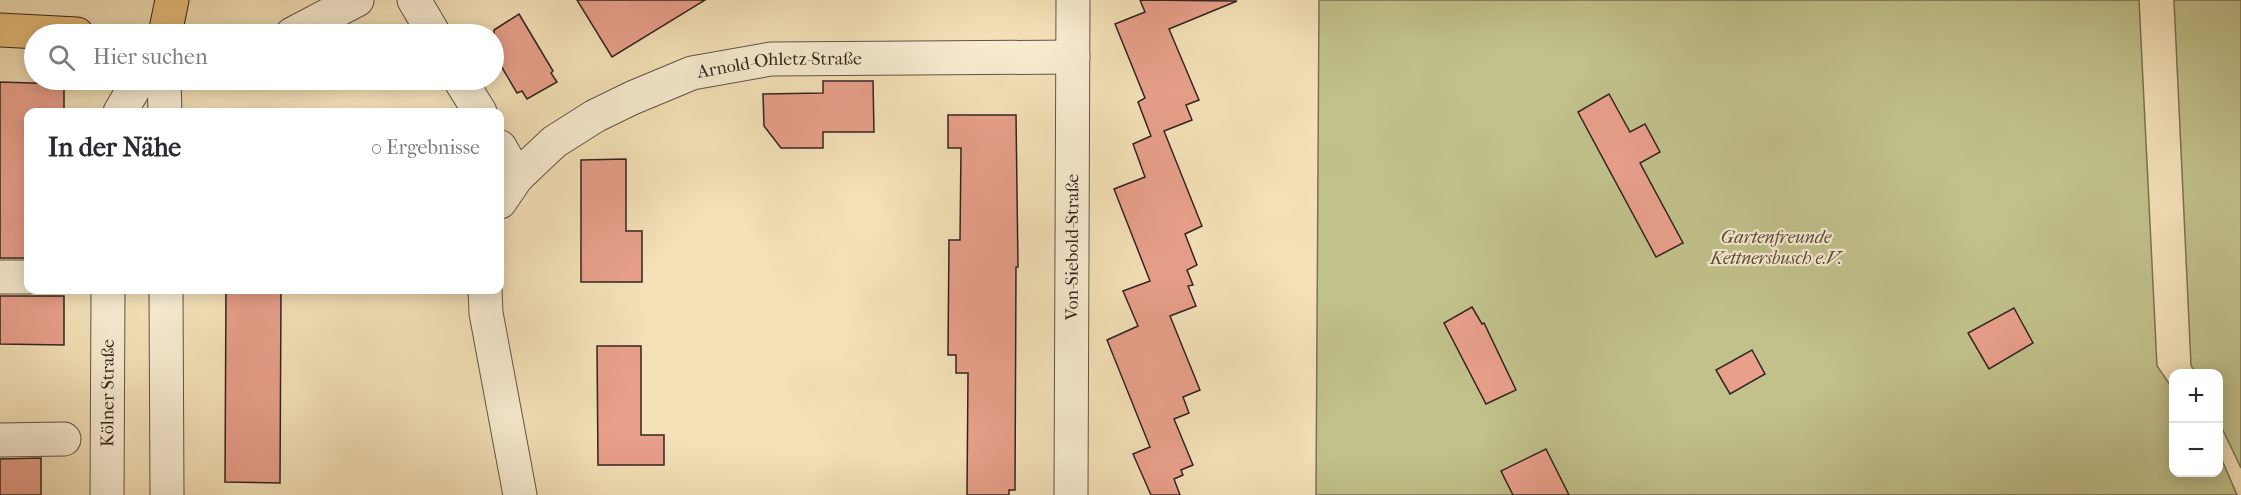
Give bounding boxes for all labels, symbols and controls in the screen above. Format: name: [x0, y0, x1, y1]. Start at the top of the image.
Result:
search box: [24, 24, 504, 90]
icon: search: [45, 41, 78, 74]
text: Hier suchen: [93, 44, 208, 70]
street label: Arnold-Ohletz-Straße: [694, 48, 862, 83]
text: In der Nähe: [48, 132, 181, 163]
text: 0 Ergebnisse: [371, 136, 480, 159]
street label: Von-Siebold-Straße: [1062, 174, 1083, 321]
park label: Gartenfreunde Kettnersbusch e.V.: [1708, 227, 1844, 269]
street label: Kölner Straße: [97, 339, 119, 447]
map controls: [2169, 369, 2223, 477]
button: +: [2169, 369, 2223, 423]
button: −: [2169, 423, 2223, 477]

